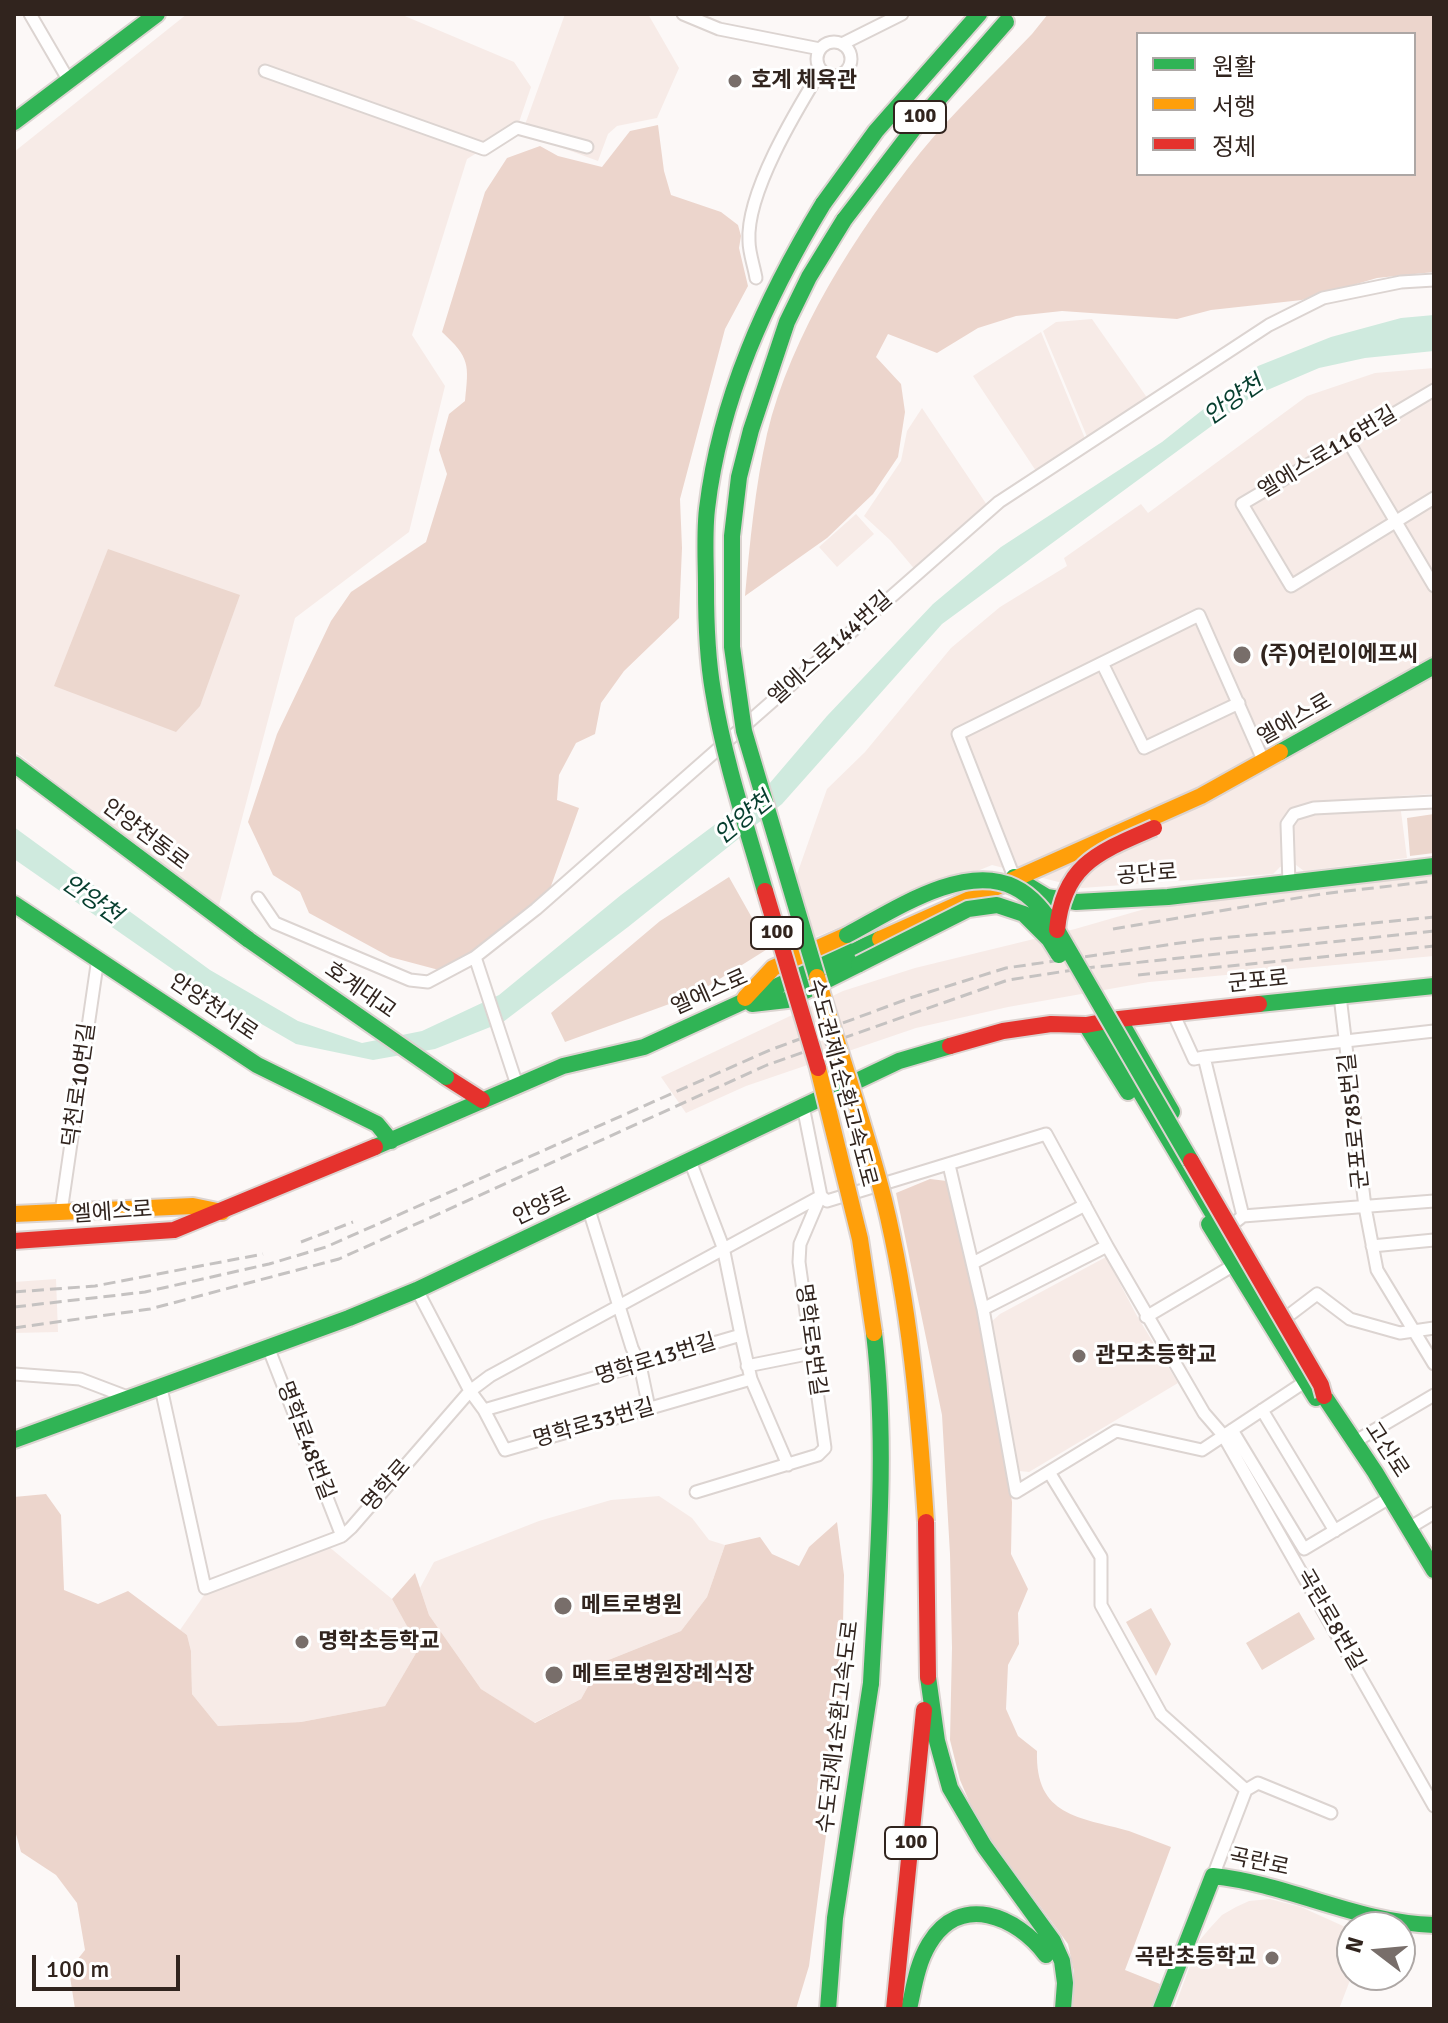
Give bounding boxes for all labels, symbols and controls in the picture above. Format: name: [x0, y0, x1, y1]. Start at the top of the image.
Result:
legend: [1136, 32, 1416, 176]
text: 원활: [1212, 52, 1256, 82]
place label: 호계 체육관: [751, 68, 857, 94]
marker: 호계 체육관: [726, 72, 744, 90]
text: 서행: [1212, 92, 1256, 122]
road number: 100: [894, 101, 946, 133]
text: 정체: [1212, 132, 1256, 162]
water label: 안양천: [1199, 370, 1269, 432]
street label: 엘에스로116번길: [1254, 401, 1402, 505]
street label: 엘에스로144번길: [764, 587, 898, 711]
place label: (주)어린이에프씨: [1260, 642, 1418, 668]
marker: (주)어린이에프씨: [1231, 644, 1253, 666]
street label: 엘에스로: [1253, 688, 1337, 752]
water label: 안양천: [709, 787, 779, 851]
street label: 안양천동로: [97, 794, 193, 876]
street label: 공단로: [1116, 860, 1178, 890]
water label: 안양천: [56, 869, 126, 931]
road number: 100: [751, 917, 803, 949]
street label: 호계대교: [319, 957, 401, 1025]
street label: 엘에스로: [668, 964, 752, 1022]
street label: 군포로: [1226, 966, 1290, 998]
street label: 안양천서로: [164, 969, 262, 1047]
street label: 수도권제1순환고속도로: [801, 976, 881, 1190]
street label: 덕천로10번길: [58, 1021, 102, 1149]
street label: 군포로785번길: [1335, 1052, 1375, 1190]
street label: 안양로: [509, 1182, 575, 1232]
street label: 엘에스로: [71, 1197, 153, 1229]
street label: 명학로5번길: [789, 1282, 831, 1398]
street label: 명학로13번길: [592, 1329, 720, 1391]
place label: 관모초등학교: [1095, 1343, 1216, 1369]
marker: 관모초등학교: [1070, 1347, 1088, 1365]
street label: 명학로48번길: [270, 1378, 340, 1504]
street label: 명학로33번길: [530, 1394, 658, 1454]
street label: 고산로: [1358, 1417, 1414, 1483]
street label: 명학로: [357, 1454, 417, 1518]
street label: 곡란로8번길: [1290, 1564, 1370, 1676]
place label: 메트로병원: [581, 1593, 682, 1619]
marker: 메트로병원: [552, 1595, 574, 1617]
street label: 수도권제1순환고속도로: [813, 1619, 865, 1835]
place label: 명학초등학교: [318, 1629, 439, 1655]
marker: 명학초등학교: [293, 1633, 311, 1651]
place label: 메트로병원장례식장: [572, 1662, 754, 1688]
marker: 메트로병원장례식장: [543, 1664, 565, 1686]
road number: 100: [885, 1827, 937, 1859]
street label: 곡란로: [1227, 1844, 1291, 1882]
north arrow: [1336, 1911, 1416, 1991]
text: N: [1339, 1934, 1369, 1956]
scale bar: [36, 1939, 184, 1989]
place label: 곡란초등학교: [1135, 1945, 1256, 1971]
marker: 곡란초등학교: [1263, 1949, 1281, 1967]
text: 100 m: [46, 1954, 109, 1984]

